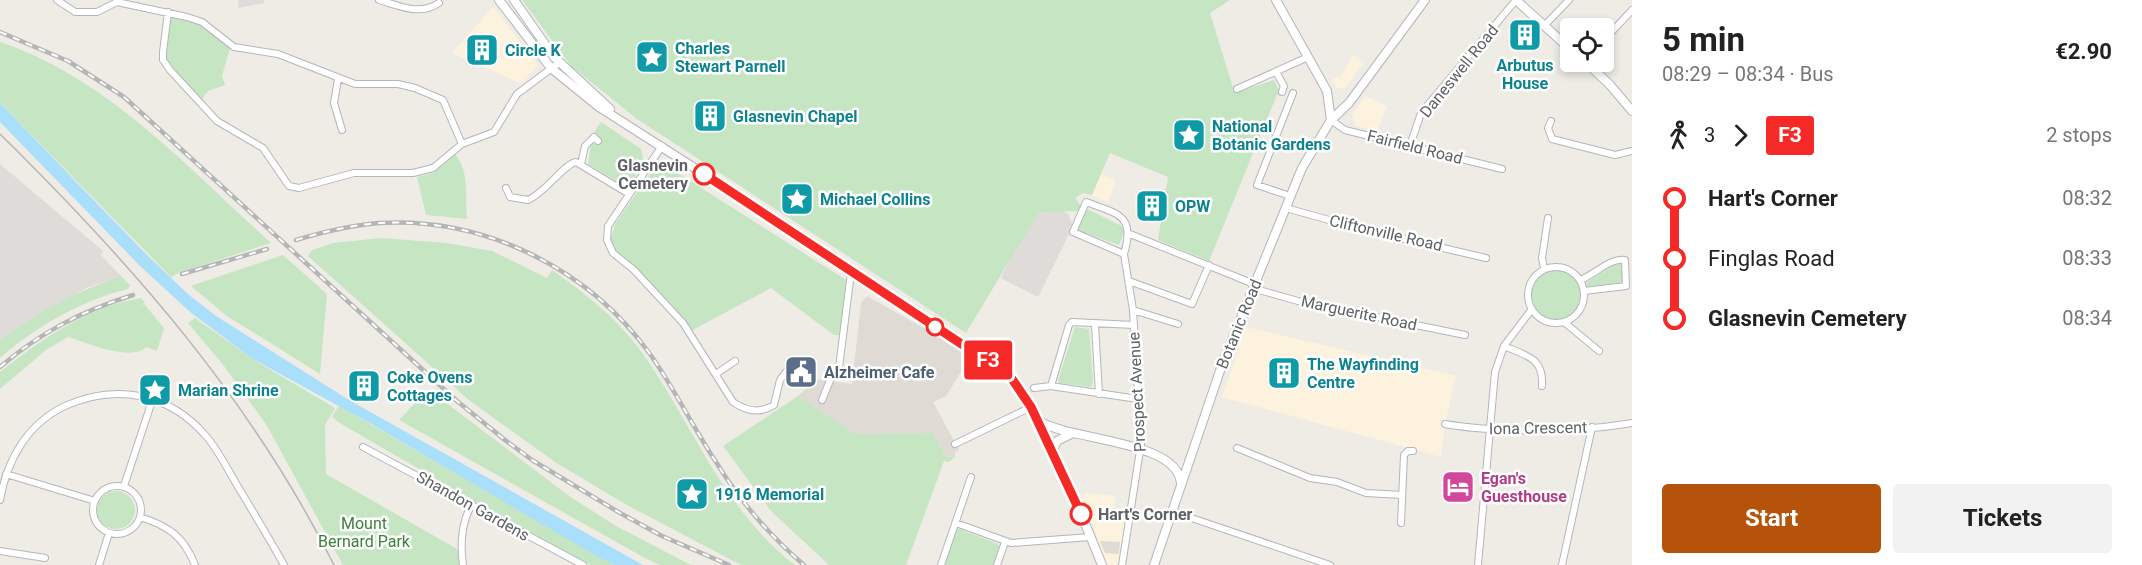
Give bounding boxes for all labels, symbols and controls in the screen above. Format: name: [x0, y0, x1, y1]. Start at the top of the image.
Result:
building icon: Arbutus House: [1507, 17, 1543, 53]
map controls: [1560, 18, 1614, 72]
button: locate: [1560, 18, 1614, 72]
text: 5 min: [1662, 20, 1745, 59]
street label: Daneswell Road: [1416, 21, 1502, 121]
building icon: Circle K: [464, 32, 500, 68]
place icon: Charles Stewart Parnell: [634, 39, 670, 75]
place label: Charles Stewart Parnell: [675, 39, 786, 76]
text: €2.90: [2055, 39, 2112, 64]
place label: Circle K: [505, 41, 562, 60]
place label: Arbutus House: [1496, 56, 1554, 93]
text: 08:29 – 08:34 · Bus: [1662, 62, 1834, 86]
building icon: Glasnevin Chapel: [692, 98, 728, 134]
place label: Glasnevin Chapel: [733, 107, 858, 126]
place icon: National Botanic Gardens: [1171, 117, 1207, 153]
place label: National Botanic Gardens: [1212, 117, 1331, 154]
icon: walk: [1662, 119, 1695, 152]
icon: forward: [1724, 119, 1757, 152]
text: 3: [1704, 123, 1715, 147]
text: F3: [1778, 123, 1802, 147]
text: 2 stops: [2046, 123, 2112, 147]
street label: Fairfield Road: [1365, 126, 1465, 168]
place label: Glasnevin Cemetery: [617, 156, 689, 193]
marker: Glasnevin Cemetery: [693, 163, 715, 185]
place icon: Michael Collins: [779, 181, 815, 217]
text: Hart's Corner: [1708, 186, 1838, 211]
text: 08:32: [2062, 186, 2112, 210]
building icon: OPW: [1134, 188, 1170, 224]
place label: Michael Collins: [820, 190, 930, 209]
place label: OPW: [1175, 197, 1210, 216]
street label: Cliftonville Road: [1328, 211, 1444, 255]
text: Finglas Road: [1708, 246, 1835, 271]
text: 08:33: [2062, 246, 2112, 270]
street label: Botanic Road: [1212, 276, 1266, 372]
street label: Marguerite Road: [1299, 291, 1419, 335]
text: Glasnevin Cemetery: [1708, 306, 1907, 331]
text: 08:34: [2062, 306, 2112, 330]
unlabelled marker: [926, 318, 944, 336]
street label: Prospect Avenue: [1124, 332, 1150, 452]
line badge: F3: [961, 340, 1015, 380]
text: F3: [976, 348, 1000, 372]
public building icon: Alzheimer Cafe: [783, 354, 819, 390]
building icon: The Wayfinding Centre: [1266, 355, 1302, 391]
place label: The Wayfinding Centre: [1307, 355, 1419, 392]
place label: Alzheimer Cafe: [824, 363, 935, 382]
building icon: Coke Ovens Cottages: [346, 368, 382, 404]
place label: Coke Ovens Cottages: [387, 368, 472, 405]
place icon: Marian Shrine: [137, 372, 173, 408]
place label: Marian Shrine: [178, 381, 279, 400]
street label: Iona Crescent: [1489, 418, 1587, 438]
street label: Shandon Gardens: [413, 467, 533, 545]
hotel icon: Egan's Guesthouse: [1440, 469, 1476, 505]
place label: Egan's Guesthouse: [1481, 469, 1567, 506]
place icon: 1916 Memorial: [674, 476, 710, 512]
button: Start: [1662, 484, 1881, 553]
button: Tickets: [1893, 484, 2112, 553]
place label: 1916 Memorial: [715, 485, 824, 504]
marker: Hart's Corner: [1070, 503, 1092, 525]
place label: Hart's Corner: [1098, 505, 1193, 524]
park label: Mount Bernard Park: [318, 514, 411, 551]

